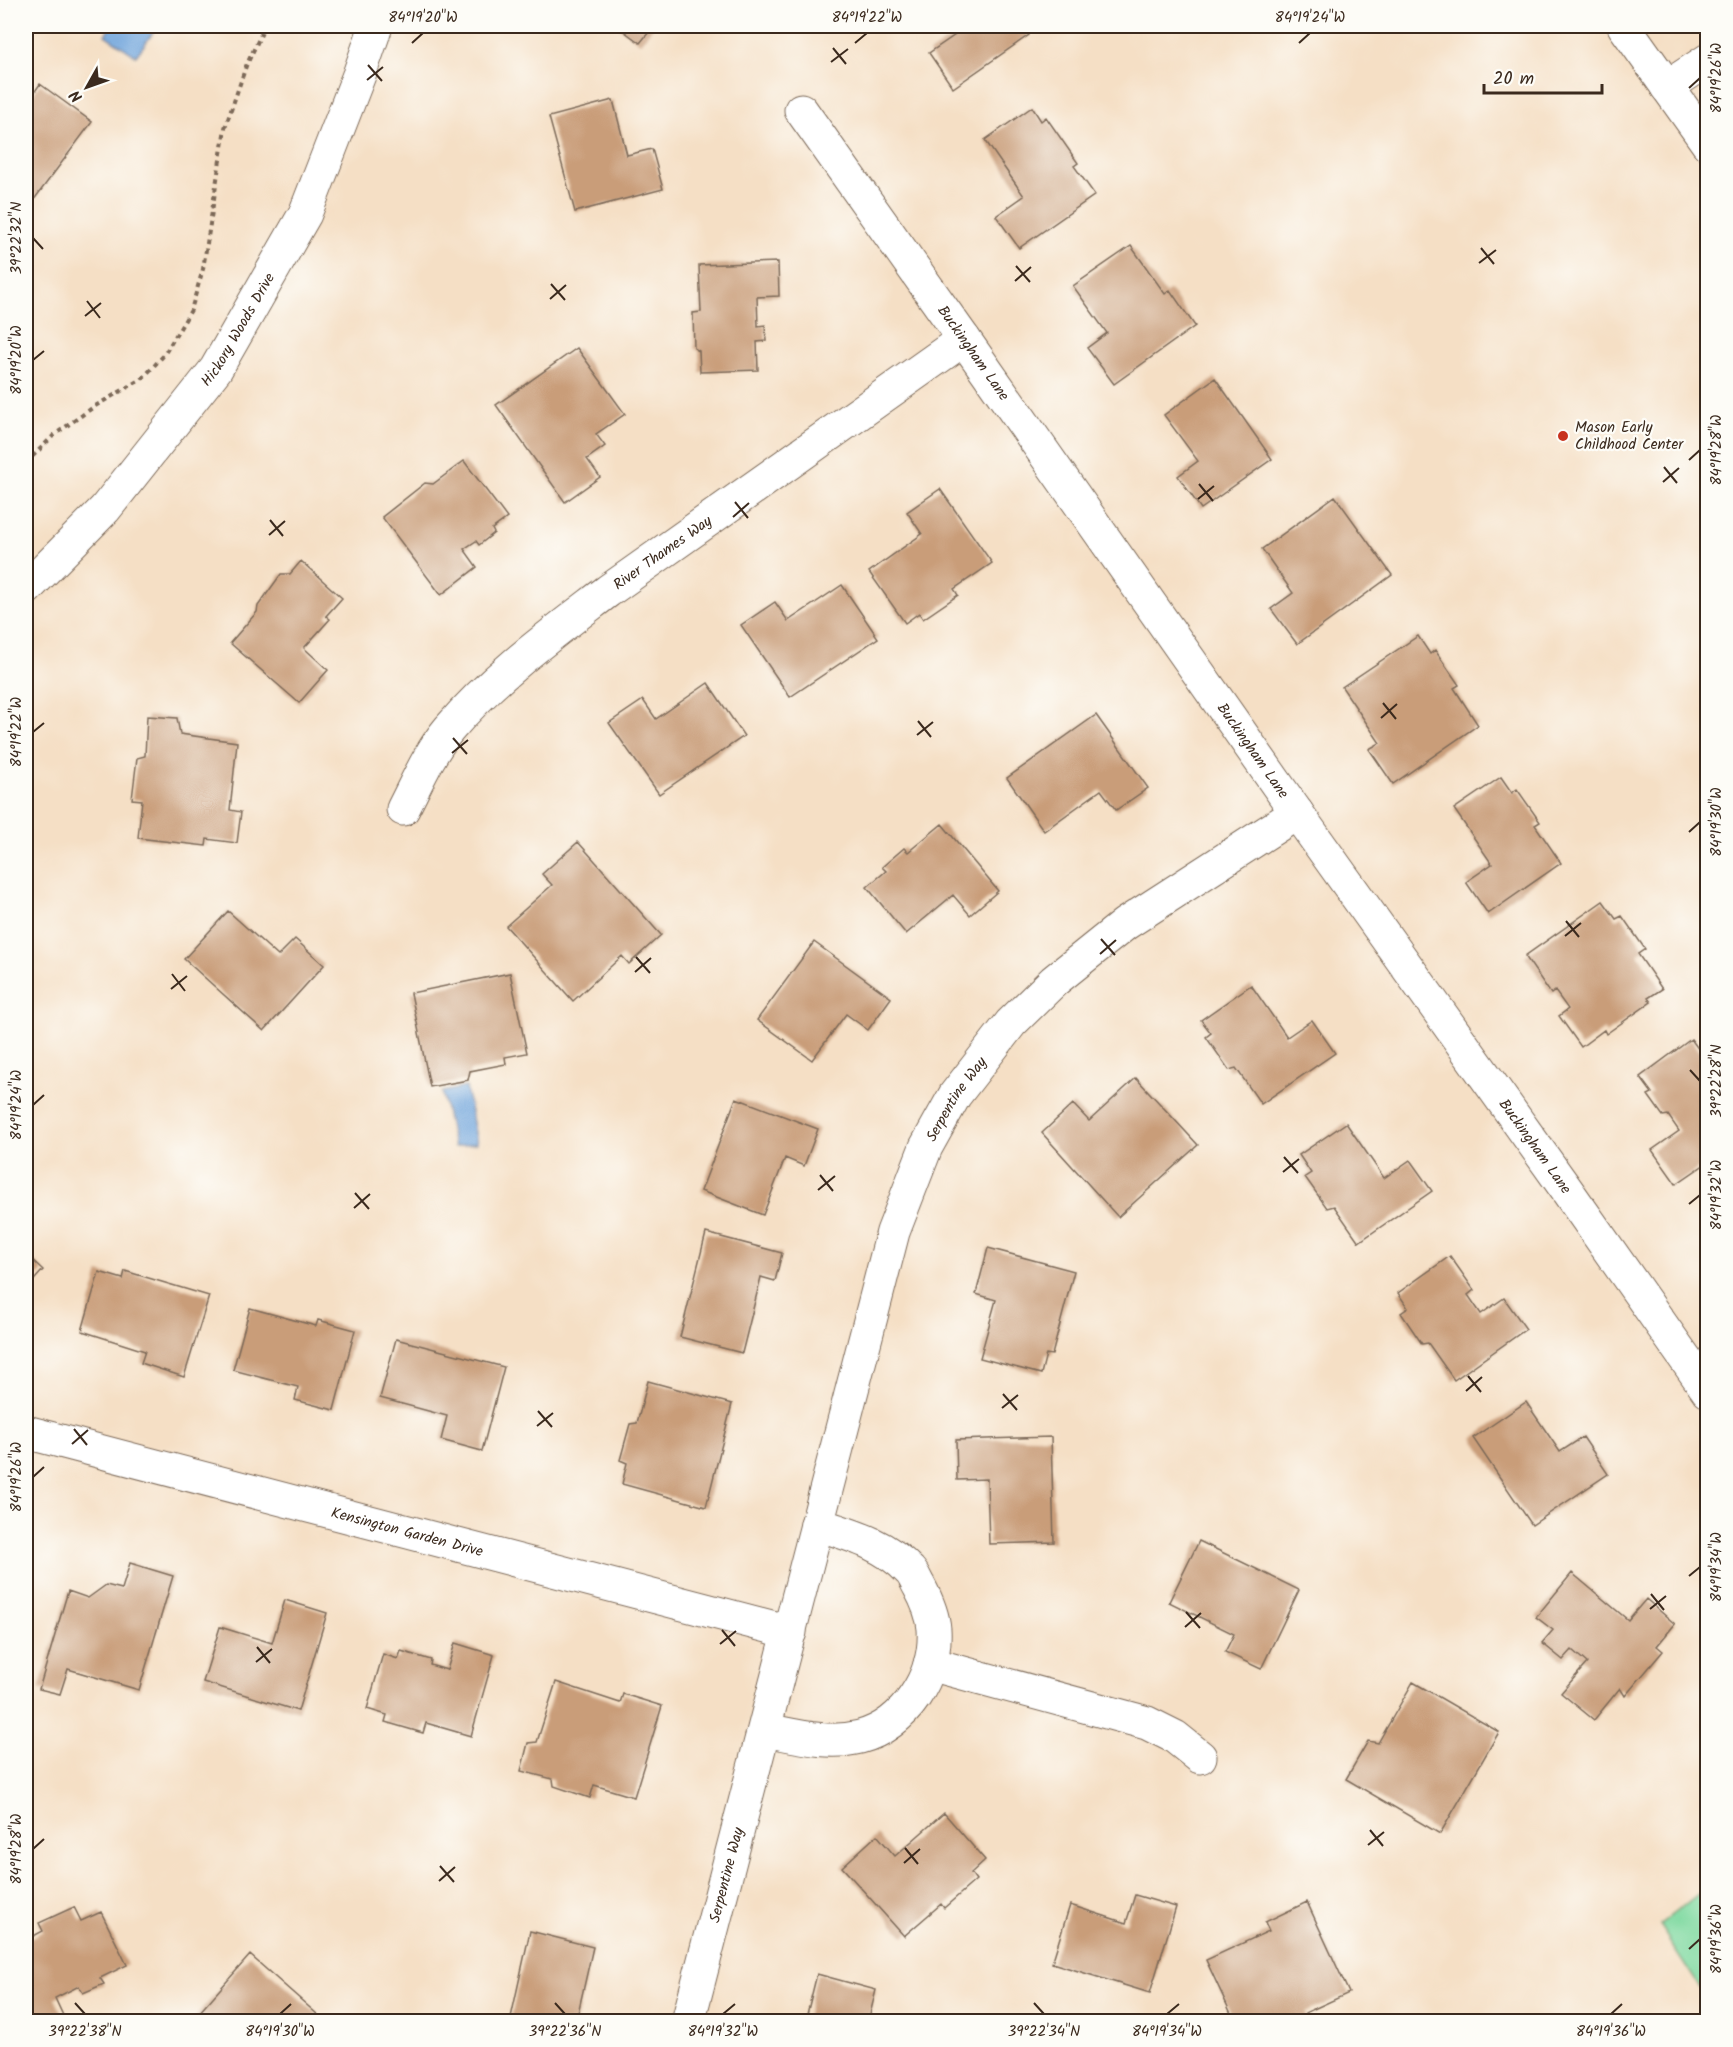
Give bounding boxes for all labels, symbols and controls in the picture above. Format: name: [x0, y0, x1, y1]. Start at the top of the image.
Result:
text: 84°19'20"W: [388, 6, 458, 30]
text: 84°19'22"W: [832, 6, 903, 30]
text: 84°19'24"W: [1275, 6, 1345, 30]
text: 84°19'26"W: [1705, 43, 1729, 113]
north arrow: [57, 57, 117, 117]
scale bar: [1484, 57, 1602, 95]
text: 20 m: [1493, 65, 1534, 94]
text: N: [64, 84, 89, 108]
text: 39°22'32"N: [5, 202, 29, 274]
street label: Hickory Woods Drive: [195, 269, 282, 392]
street label: Buckingham Lane: [931, 301, 1015, 406]
text: 84°19'20"W: [5, 325, 29, 395]
text: 84°19'28"W: [1705, 414, 1729, 486]
place label: Mason Early Childhood Center: [1575, 416, 1684, 457]
marker: Mason Early Childhood Center: [1556, 429, 1570, 443]
street label: River Thames Way: [608, 509, 718, 597]
text: 84°19'22"W: [5, 696, 29, 767]
street label: Buckingham Lane: [1210, 698, 1295, 804]
text: 84°19'30"W: [1705, 787, 1729, 857]
text: 39°22'28"N: [1705, 1044, 1729, 1118]
street label: Serpentine Way: [920, 1051, 994, 1146]
text: 84°19'24"W: [5, 1070, 29, 1140]
street label: Buckingham Lane: [1492, 1094, 1577, 1200]
text: 84°19'32"W: [1705, 1159, 1729, 1230]
text: 84°19'26"W: [5, 1442, 29, 1512]
street label: Kensington Garden Drive: [328, 1501, 486, 1564]
text: 84°19'34"W: [1705, 1532, 1729, 1602]
text: 84°19'28"W: [5, 1813, 29, 1885]
street label: Serpentine Way: [703, 1824, 751, 1925]
text: 84°19'36"W: [1705, 1904, 1729, 1974]
text: 39°22'38"N: [48, 2020, 122, 2044]
text: 84°19'30"W: [245, 2020, 315, 2044]
text: 39°22'36"N: [529, 2020, 601, 2044]
text: 84°19'32"W: [688, 2020, 759, 2044]
text: 39°22'34"N: [1008, 2020, 1080, 2044]
text: 84°19'34"W: [1132, 2020, 1202, 2044]
text: 84°19'36"W: [1576, 2020, 1646, 2044]

